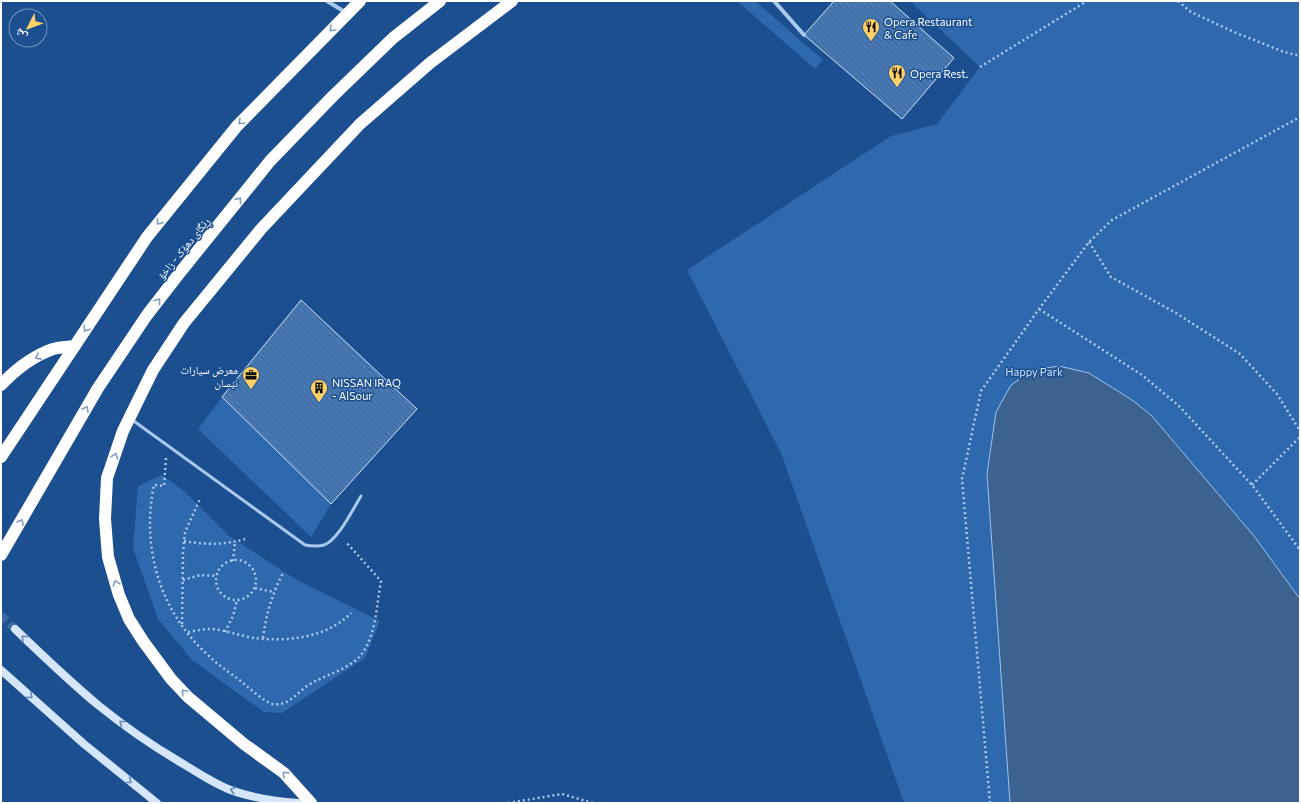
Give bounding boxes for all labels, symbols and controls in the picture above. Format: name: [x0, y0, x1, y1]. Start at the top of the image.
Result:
north arrow: [8, 8, 48, 48]
place label: Opera Restaurant & Cafe: [884, 15, 973, 41]
restaurant icon: Opera Restaurant & Cafe: [861, 17, 881, 42]
one-way arrow: [329, 24, 337, 32]
text: ش: [11, 25, 30, 44]
restaurant icon: Opera Rest.: [887, 63, 907, 88]
place label: Opera Rest.: [910, 67, 969, 80]
one-way arrow: [239, 117, 246, 125]
one-way arrow: [235, 197, 242, 204]
street label: ڕێگای دهۆک - زاخۆ: [154, 214, 215, 284]
one-way arrow: [157, 218, 164, 225]
one-way arrow: [153, 299, 160, 306]
one-way arrow: [83, 325, 90, 332]
one-way arrow: [35, 352, 42, 360]
place label: معرض سيارات نيسان: [180, 363, 238, 390]
office icon: معرض سيارات نيسان: [241, 365, 261, 390]
park label: Happy Park: [1005, 365, 1063, 378]
place label: NISSAN IRAQ - AlSour: [332, 376, 401, 402]
building icon: NISSAN IRAQ - AlSour: [309, 378, 329, 403]
one-way arrow: [81, 406, 88, 413]
one-way arrow: [110, 453, 119, 460]
one-way arrow: [16, 518, 23, 526]
one-way arrow: [112, 580, 120, 587]
one-way arrow: [21, 635, 29, 643]
one-way arrow: [181, 689, 189, 697]
one-way arrow: [25, 692, 33, 699]
one-way arrow: [120, 721, 127, 728]
one-way arrow: [282, 772, 290, 779]
one-way arrow: [124, 776, 131, 783]
one-way arrow: [230, 786, 237, 795]

